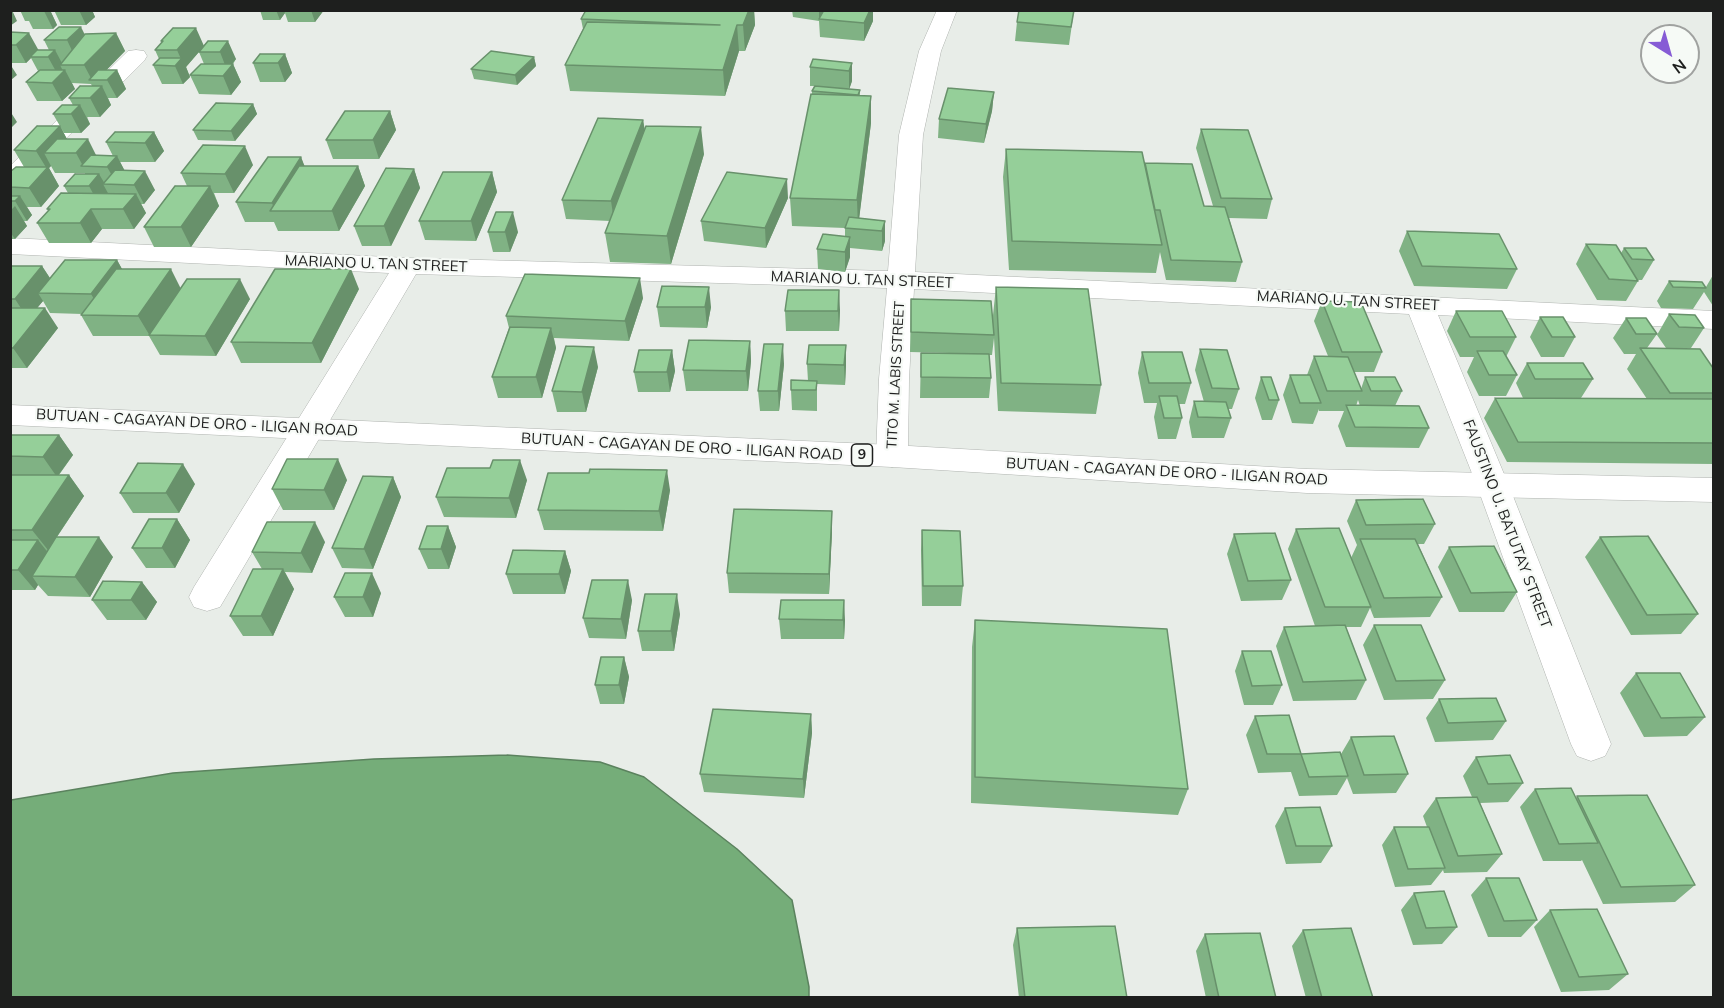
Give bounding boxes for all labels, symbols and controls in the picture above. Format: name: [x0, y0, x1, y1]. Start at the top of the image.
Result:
north arrow: [1640, 24, 1700, 84]
text: N: [1669, 55, 1690, 78]
street label: MARIANO U. TAN STREET: [284, 252, 468, 276]
street label: MARIANO U. TAN STREET: [770, 268, 954, 292]
street label: MARIANO U. TAN STREET: [1256, 287, 1440, 315]
street label: TITO M. LABIS STREET: [884, 301, 908, 449]
street label: BUTUAN - CAGAYAN DE ORO - ILIGAN ROAD: [36, 406, 358, 440]
street label: FAUSTINO U. BATUTAY STREET: [1459, 417, 1555, 631]
street label: BUTUAN - CAGAYAN DE ORO - ILIGAN ROAD: [521, 430, 843, 464]
road number: 9: [852, 444, 872, 466]
street label: BUTUAN - CAGAYAN DE ORO - ILIGAN ROAD: [1006, 455, 1328, 489]

